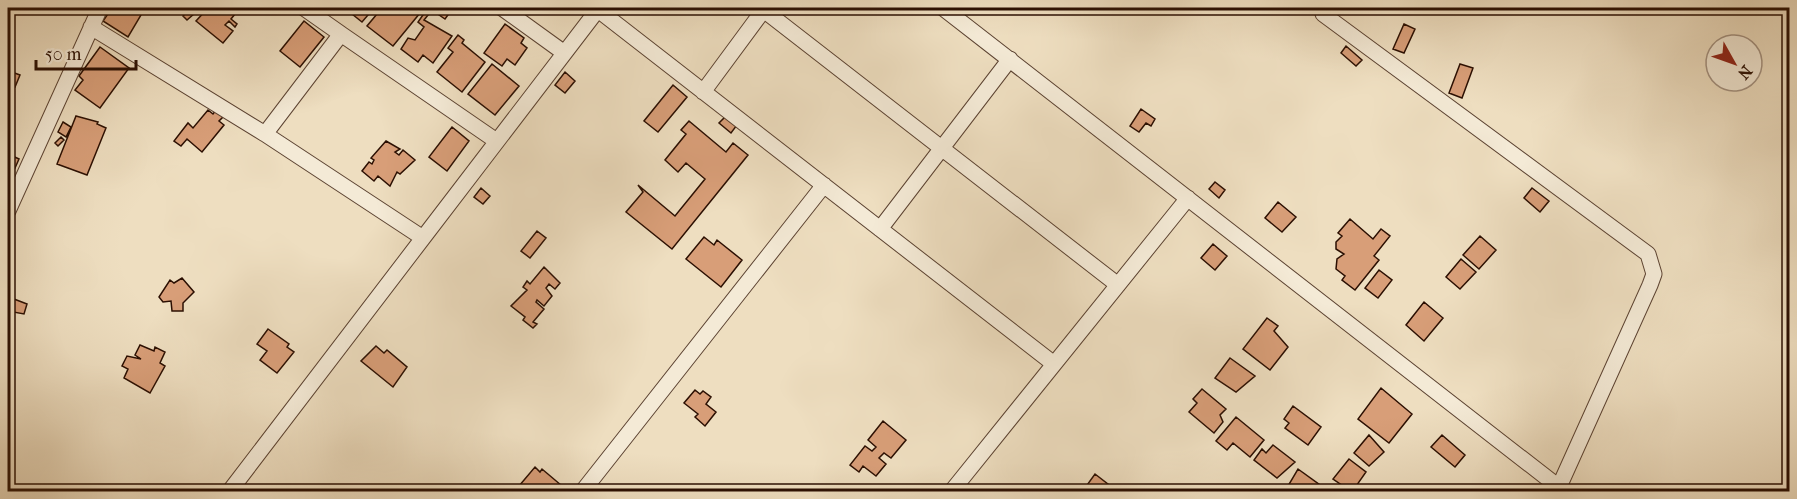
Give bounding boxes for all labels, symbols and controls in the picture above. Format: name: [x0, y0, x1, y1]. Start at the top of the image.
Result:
scale bar: [36, 33, 136, 71]
north arrow: [1704, 33, 1764, 93]
text: 50 m: [45, 44, 82, 65]
text: N: [1733, 62, 1756, 84]

